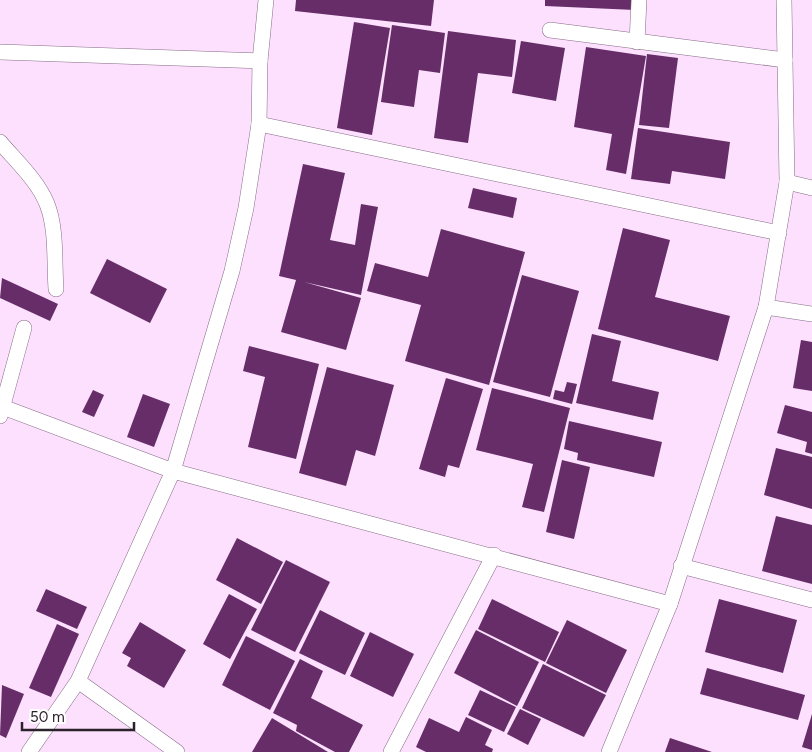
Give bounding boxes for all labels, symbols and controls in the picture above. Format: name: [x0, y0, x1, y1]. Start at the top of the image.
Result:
scale bar: [22, 700, 135, 732]
text: 50 m: [30, 708, 65, 726]

